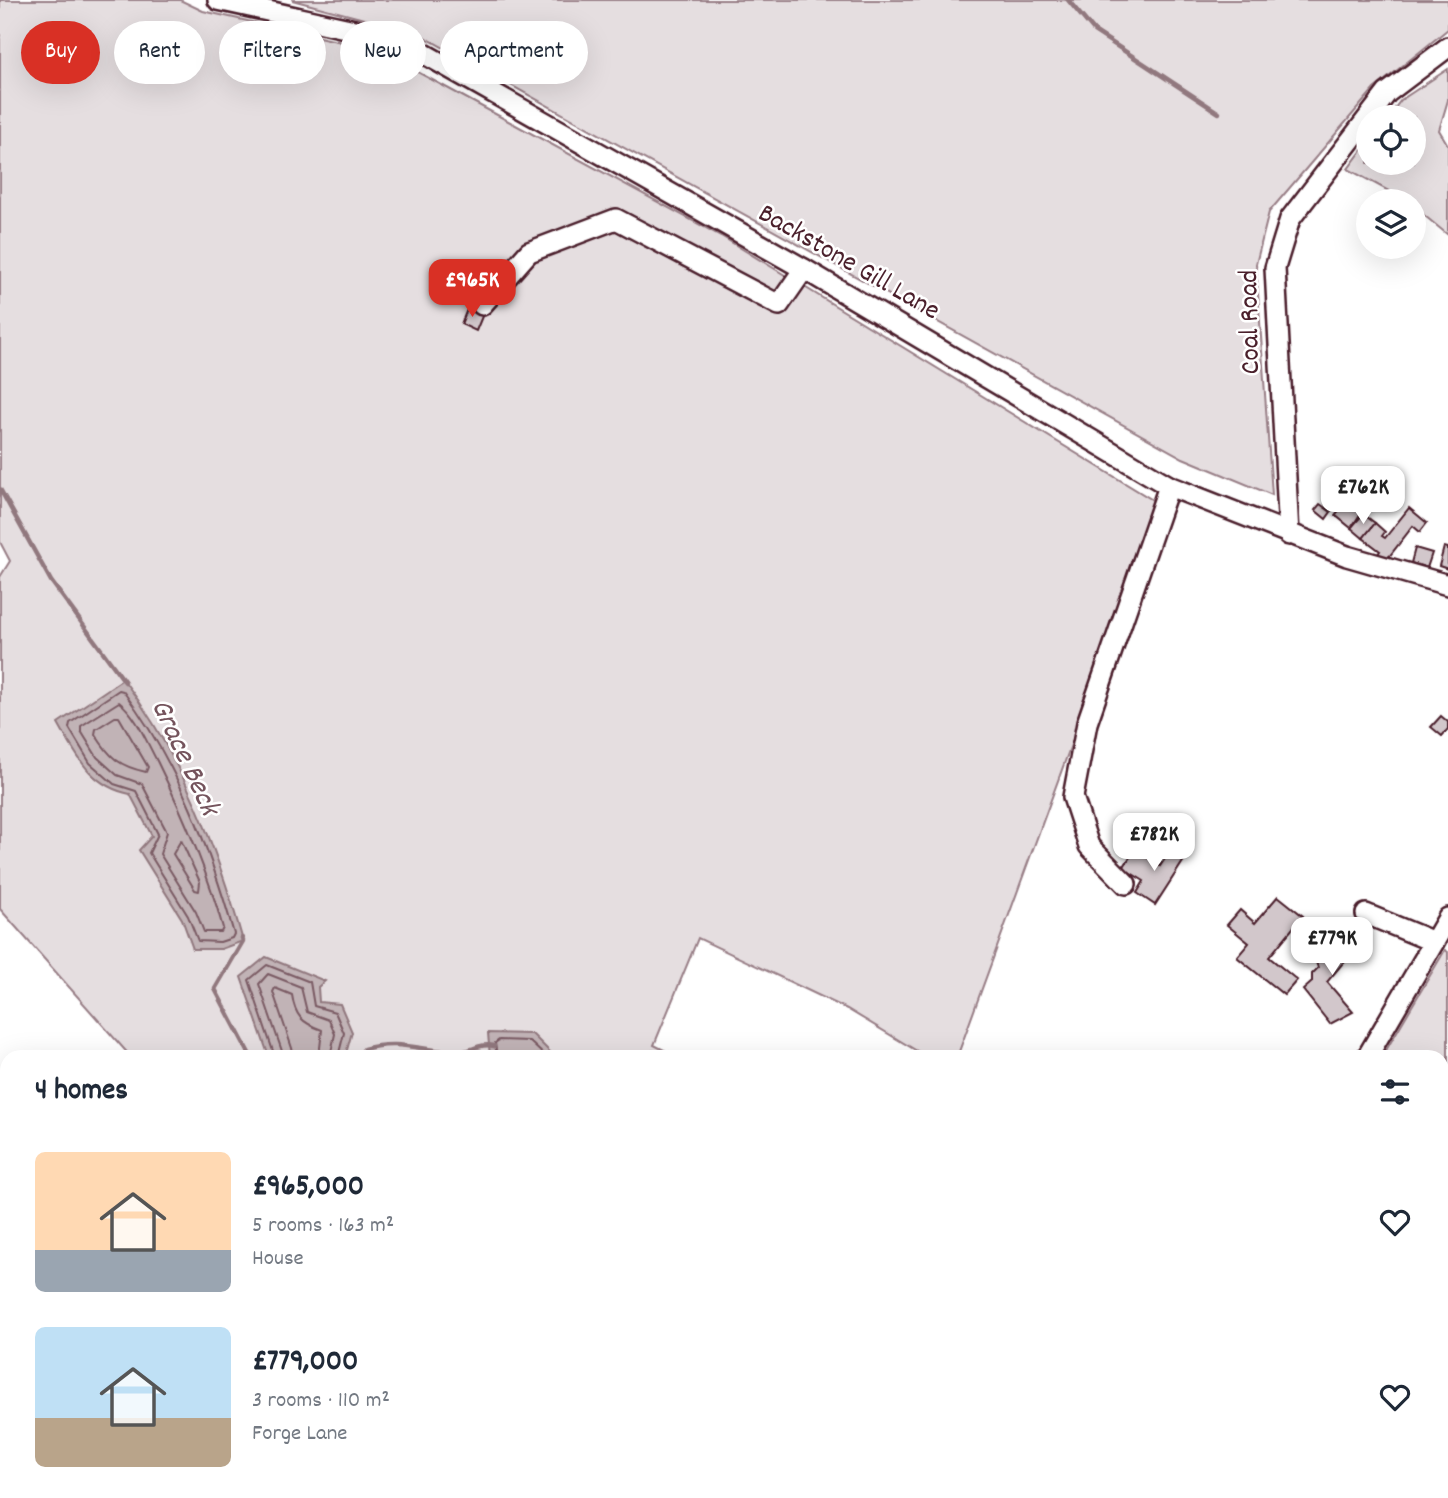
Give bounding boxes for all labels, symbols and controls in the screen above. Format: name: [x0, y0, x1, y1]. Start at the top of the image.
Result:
chip: Buy: [21, 21, 100, 84]
chip: Rent: [114, 21, 205, 84]
chip: Filters: [219, 21, 326, 84]
chip: New: [340, 21, 426, 84]
chip: Apartment: [440, 21, 588, 84]
map controls: [1356, 105, 1426, 259]
button: locate: [1356, 105, 1426, 175]
button: layers: [1356, 189, 1426, 259]
street label: Backstone Gill Lane: [750, 196, 946, 332]
pin: £965K: [423, 260, 521, 319]
text: £965K: [445, 265, 499, 298]
street label: Coal Road: [1231, 269, 1273, 375]
pin: £762K: [1314, 466, 1412, 526]
text: £762K: [1337, 472, 1389, 505]
water label: Grace Beck: [137, 693, 230, 826]
pin: £782K: [1105, 814, 1203, 873]
text: £782K: [1129, 819, 1179, 852]
pin: £779K: [1283, 918, 1381, 977]
text: £779K: [1307, 923, 1357, 956]
text: 4 homes: [35, 1071, 128, 1114]
icon: filters: [1376, 1073, 1414, 1111]
text: £965,000: [252, 1167, 364, 1210]
icon: home: [91, 1180, 175, 1264]
icon: heart: [1376, 1203, 1414, 1241]
text: 5 rooms · 163 m²: [252, 1210, 394, 1243]
text: House: [252, 1243, 304, 1276]
text: £779,000: [252, 1342, 358, 1385]
icon: home: [91, 1355, 175, 1439]
icon: heart: [1376, 1378, 1414, 1416]
text: 3 rooms · 110 m²: [252, 1385, 390, 1418]
text: Forge Lane: [252, 1418, 347, 1451]

